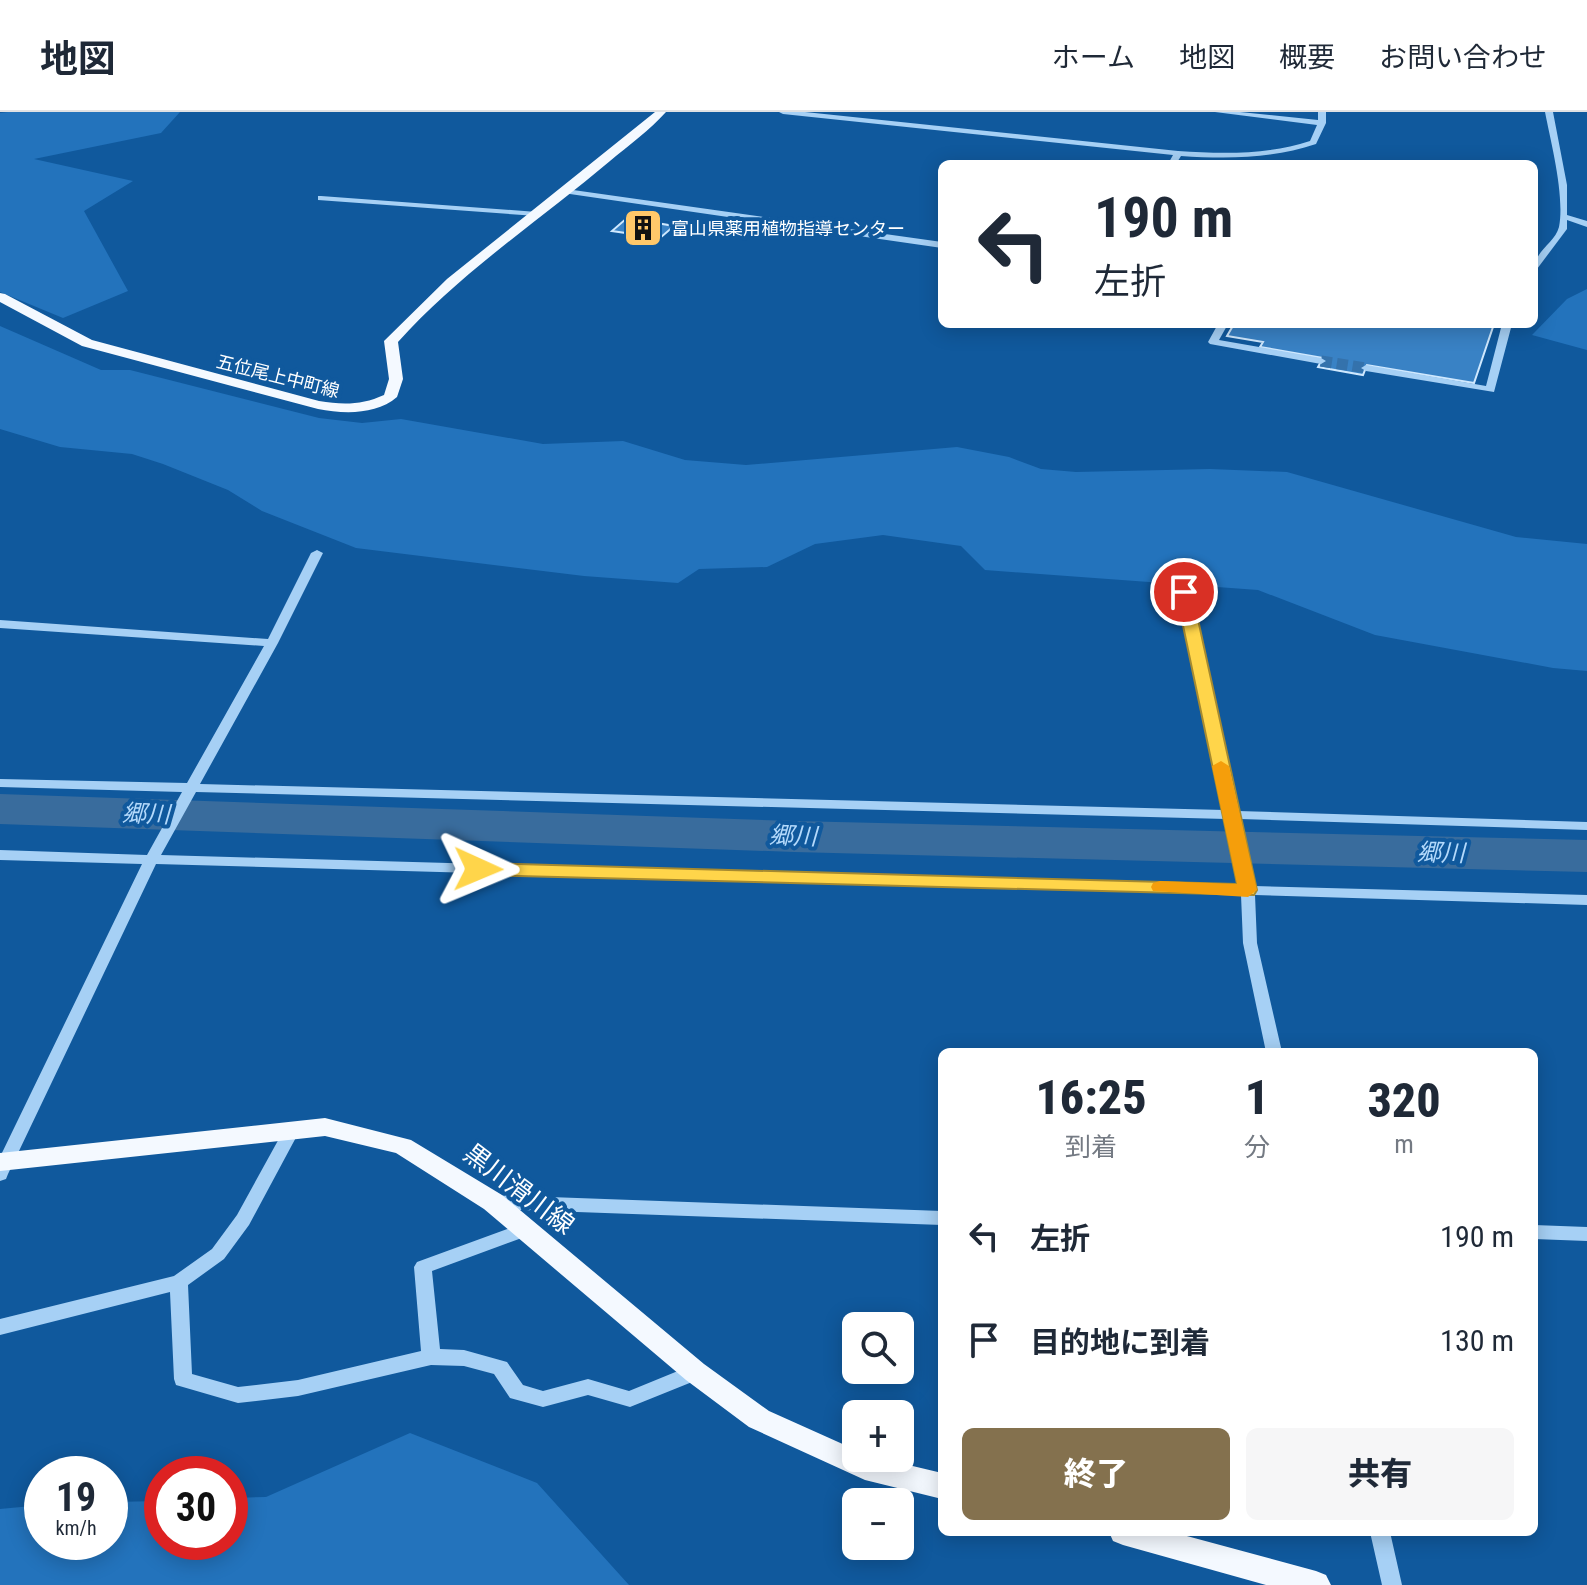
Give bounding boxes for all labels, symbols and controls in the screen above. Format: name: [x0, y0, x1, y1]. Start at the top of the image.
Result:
text: 地図: [40, 37, 116, 81]
text: ホーム: [1052, 41, 1135, 74]
text: 地図: [1179, 41, 1235, 74]
text: 概要: [1279, 41, 1335, 74]
text: お問い合わせ: [1379, 41, 1547, 74]
text: 190 m: [1094, 185, 1233, 251]
icon: left: [962, 192, 1066, 296]
building icon: 富山県薬用植物指導センター: [622, 207, 664, 249]
place label: 富山県薬用植物指導センター: [671, 218, 905, 239]
text: 左折: [1094, 261, 1166, 303]
street label: 五位尾上中町線: [214, 351, 342, 401]
pin: [1150, 558, 1218, 626]
icon: arrive: [1162, 570, 1206, 614]
water label: 郷川: [122, 799, 173, 829]
water label: 郷川: [769, 821, 820, 851]
position arrow: [436, 827, 520, 911]
water label: 郷川: [1417, 839, 1468, 867]
text: 16:25: [1035, 1069, 1147, 1126]
text: 1: [1245, 1069, 1269, 1126]
text: 320: [1367, 1072, 1441, 1129]
text: m: [1394, 1129, 1414, 1159]
text: 到着: [1065, 1132, 1117, 1162]
text: 分: [1244, 1132, 1270, 1162]
street label: 黒川滑川線: [458, 1138, 580, 1240]
icon: left: [962, 1214, 1006, 1258]
text: 190 m: [1440, 1219, 1514, 1254]
text: 左折: [1030, 1221, 1090, 1256]
map controls: [842, 1312, 914, 1560]
button: search: [842, 1312, 914, 1384]
icon: arrive: [962, 1318, 1006, 1362]
text: 130 m: [1440, 1323, 1514, 1358]
text: 目的地に到着: [1030, 1325, 1210, 1360]
button: +: [842, 1400, 914, 1472]
button: 終了: [962, 1428, 1230, 1520]
button: 共有: [1246, 1428, 1514, 1520]
speed limit sign: 30: [144, 1456, 248, 1560]
text: 19: [56, 1474, 96, 1521]
button: −: [842, 1488, 914, 1560]
text: km/h: [55, 1516, 97, 1540]

